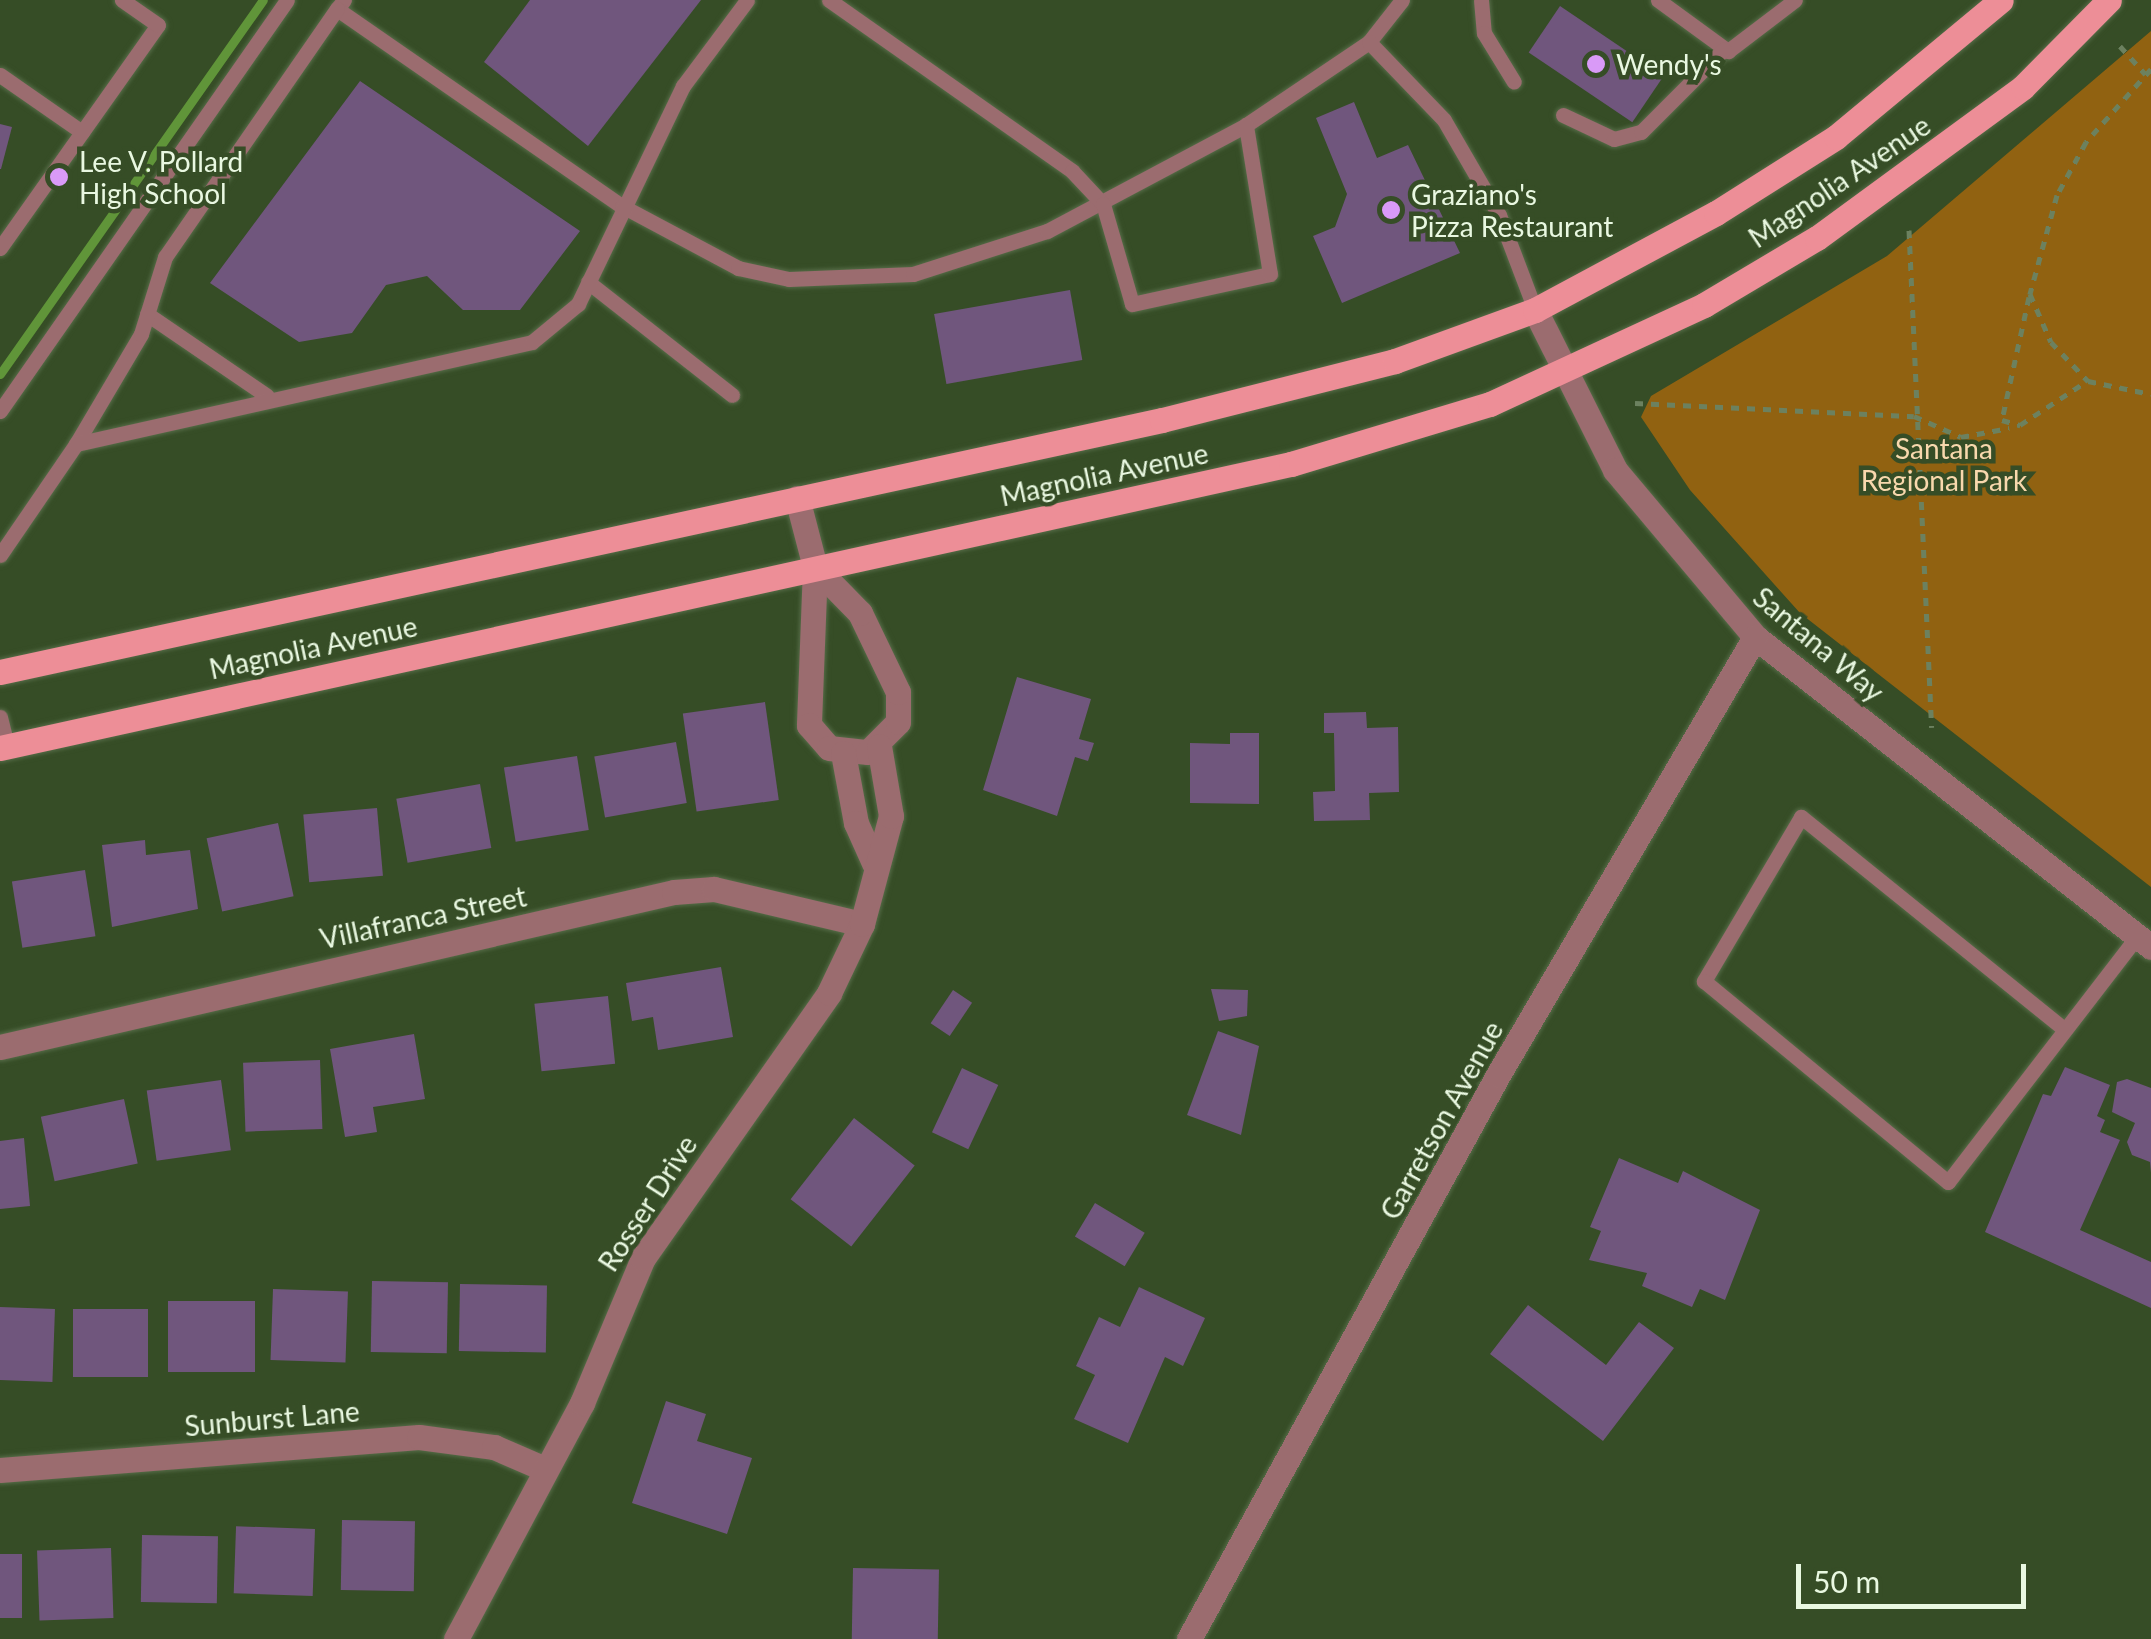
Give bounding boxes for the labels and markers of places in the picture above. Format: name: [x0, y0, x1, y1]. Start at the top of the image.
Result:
place label: Wendy's: [1616, 47, 1722, 81]
marker: Wendy's: [1585, 53, 1607, 75]
place label: Lee V. Pollard High School: [79, 144, 244, 210]
marker: Lee V. Pollard High School: [48, 166, 70, 188]
place label: Graziano's Pizza Restaurant: [1411, 177, 1613, 243]
marker: Graziano's Pizza Restaurant: [1380, 199, 1402, 221]

